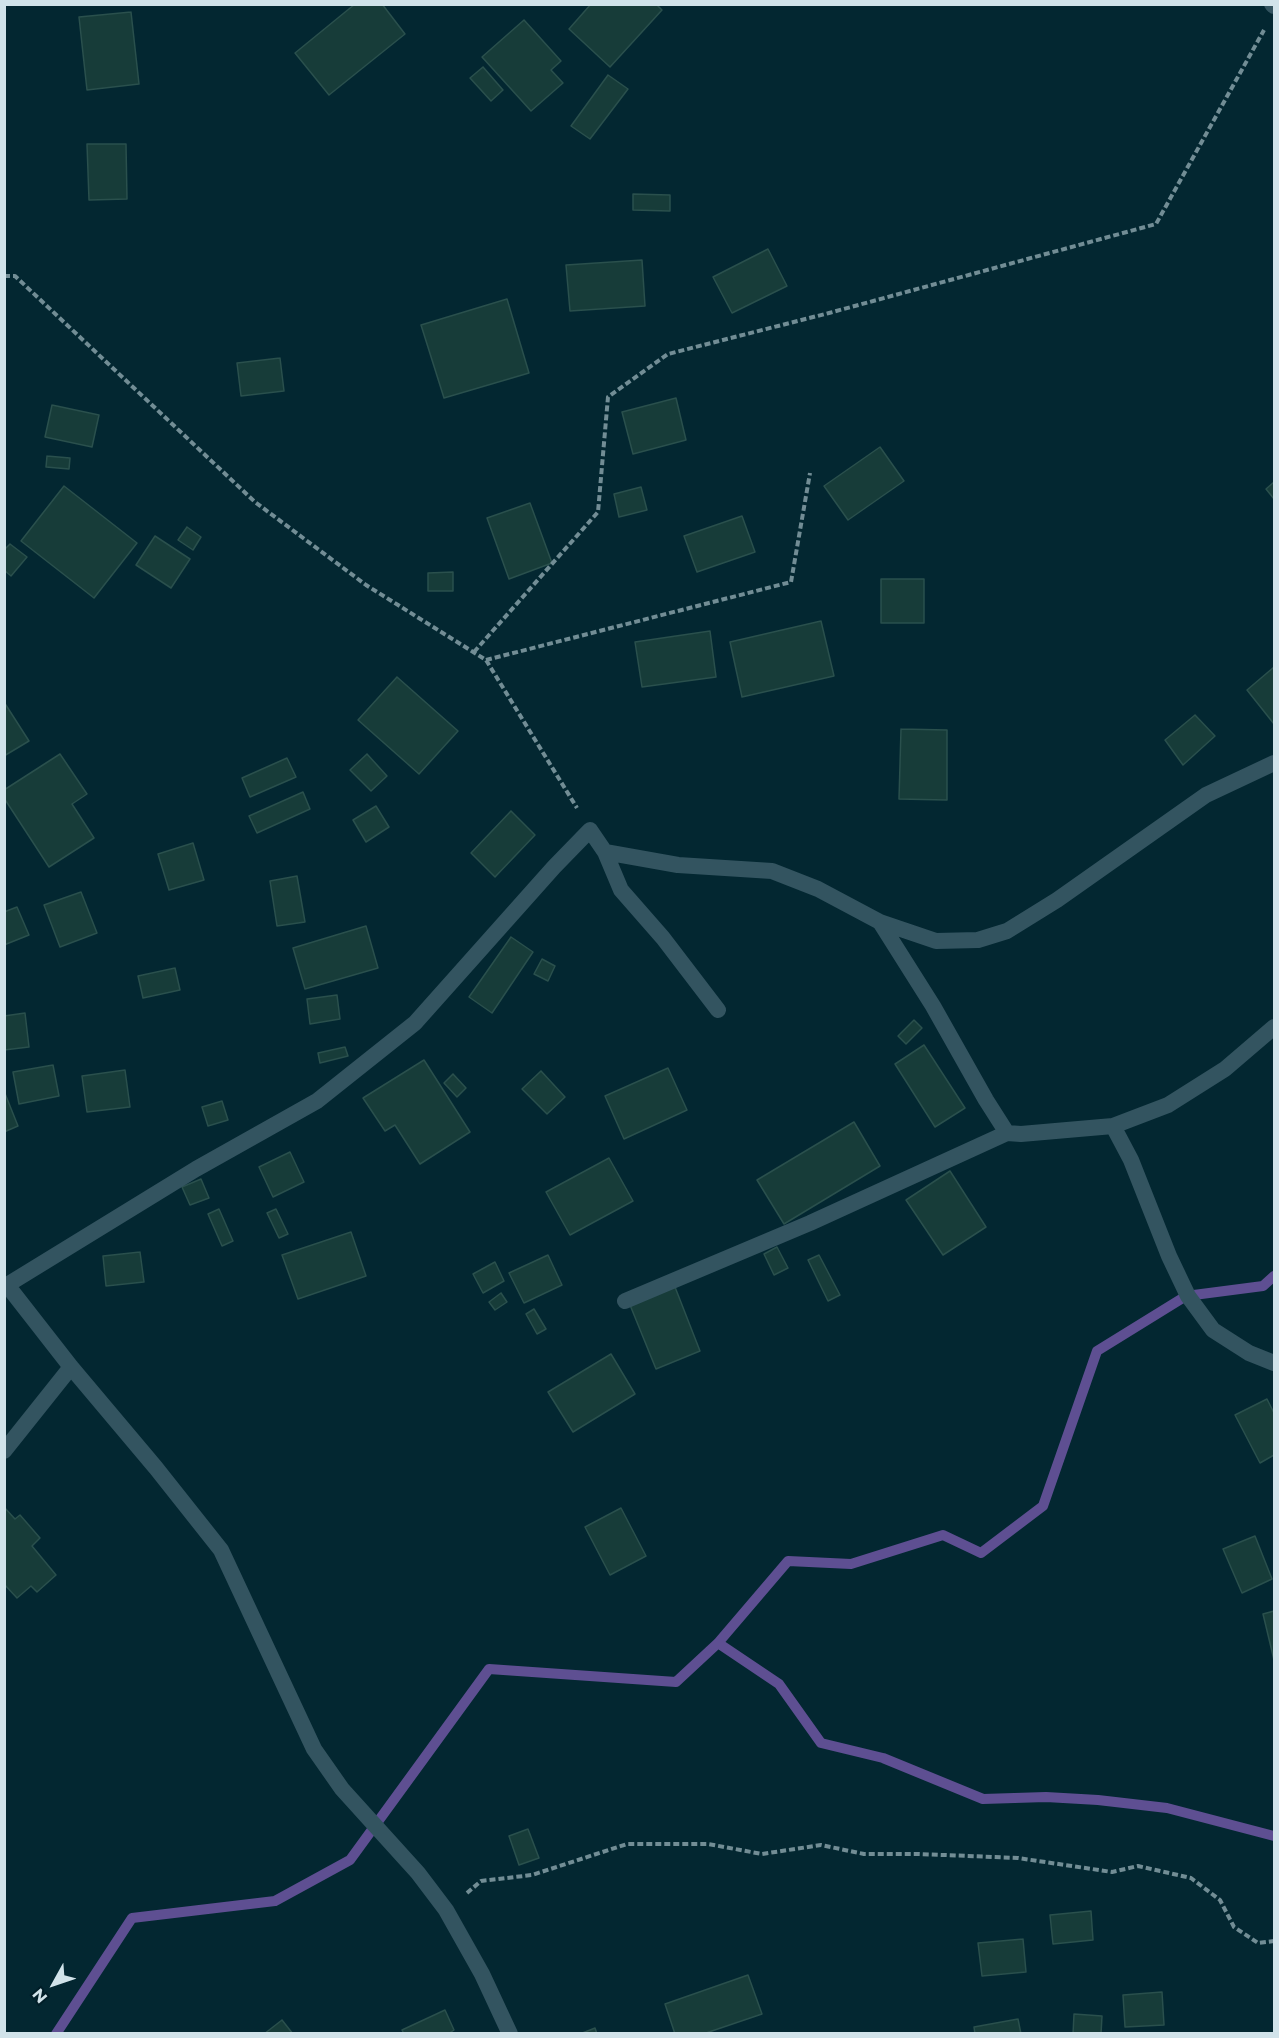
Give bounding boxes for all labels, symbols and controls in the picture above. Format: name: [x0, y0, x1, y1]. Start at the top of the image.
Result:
north arrow: [24, 1954, 84, 2014]
text: N: [28, 1985, 51, 2007]

